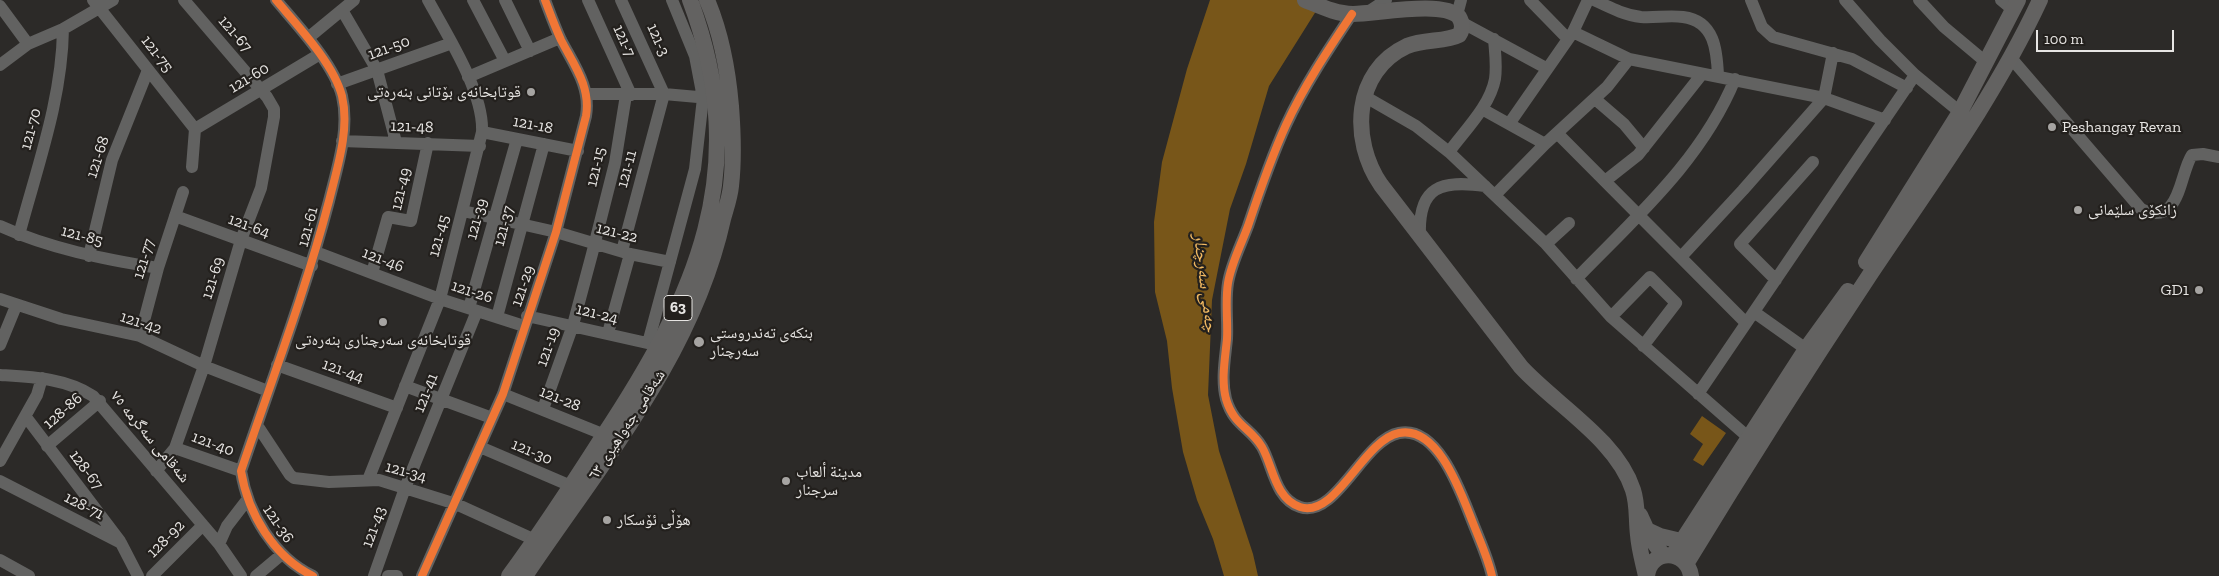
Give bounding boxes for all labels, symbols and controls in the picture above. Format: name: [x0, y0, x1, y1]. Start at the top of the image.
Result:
street label: 121-67: [214, 12, 256, 56]
scale bar: [2039, 20, 2176, 52]
street label: 121-3: [642, 21, 674, 59]
street label: 121-7: [608, 22, 640, 60]
text: 100 m: [2044, 30, 2083, 48]
street label: 121-75: [137, 32, 177, 76]
street label: 121-50: [365, 32, 413, 64]
street label: 121-60: [225, 59, 273, 97]
place label: قوتابخانەی بۆتانی بنەرەتی: [367, 82, 521, 102]
marker: قوتابخانەی بۆتانی بنەرەتی: [525, 86, 537, 98]
street label: 121-70: [16, 106, 46, 152]
street label: 121-18: [511, 112, 555, 138]
street label: 121-48: [390, 117, 434, 137]
place label: Peshangay Revan: [2062, 117, 2181, 137]
marker: Peshangay Revan: [2046, 121, 2058, 133]
street label: 121-68: [82, 134, 114, 180]
street label: 121-15: [582, 145, 610, 189]
street label: 121-11: [613, 148, 641, 190]
street label: 121-49: [387, 166, 415, 212]
street label: 121-39: [462, 196, 492, 242]
place label: زانکۆی سلێمانی: [2088, 200, 2177, 220]
street label: 121-37: [489, 204, 519, 248]
marker: زانکۆی سلێمانی: [2072, 204, 2084, 216]
street label: 121-61: [293, 205, 323, 249]
street label: 121-64: [225, 210, 273, 242]
street label: 121-45: [424, 213, 454, 259]
street label: 121-22: [594, 219, 640, 247]
street label: 121-85: [59, 221, 105, 251]
water label: چەمی سەرچنار: [1188, 232, 1222, 334]
street label: 121-77: [129, 237, 159, 281]
street label: 121-46: [359, 243, 407, 277]
street label: 121-69: [198, 255, 228, 301]
street label: 121-29: [507, 263, 539, 309]
street label: 121-26: [449, 276, 495, 308]
place label: GD1: [2161, 280, 2189, 300]
marker: GD1: [2193, 284, 2205, 296]
road number: 63: [664, 296, 692, 320]
street label: 121-24: [574, 300, 620, 328]
street label: 121-42: [118, 307, 164, 339]
marker: قوتابخانەی سەرچناری بنەرەتی: [377, 316, 389, 328]
place label: بنکەی تەندروستی سەرچنار: [710, 323, 813, 361]
street label: 121-19: [532, 325, 564, 369]
place label: قوتابخانەی سەرچناری بنەرەتی: [295, 330, 471, 350]
marker: بنکەی تەندروستی سەرچنار: [692, 335, 706, 349]
street label: 121-44: [319, 355, 367, 387]
street label: شەقامی جەواهیری ٦٣: [584, 366, 670, 484]
street label: 121-41: [409, 371, 443, 415]
street label: 121-28: [537, 382, 583, 416]
street label: شەقامی سەگرمە ٧٥: [106, 387, 194, 487]
street label: 128-86: [39, 389, 87, 433]
street label: 121-40: [189, 427, 237, 461]
street label: 121-30: [509, 435, 555, 469]
street label: 128-67: [65, 446, 107, 494]
street label: 121-34: [383, 457, 429, 487]
place label: مدينة ألعاب سرجنار: [796, 462, 862, 500]
marker: مدينة ألعاب سرجنار: [780, 475, 792, 487]
street label: 128-71: [61, 488, 107, 524]
street label: 121-36: [258, 501, 298, 547]
street label: 121-43: [358, 504, 390, 550]
place label: هۆڵی ئۆسکار: [617, 510, 691, 530]
marker: هۆڵی ئۆسکار: [601, 514, 613, 526]
street label: 128-92: [143, 516, 189, 562]

